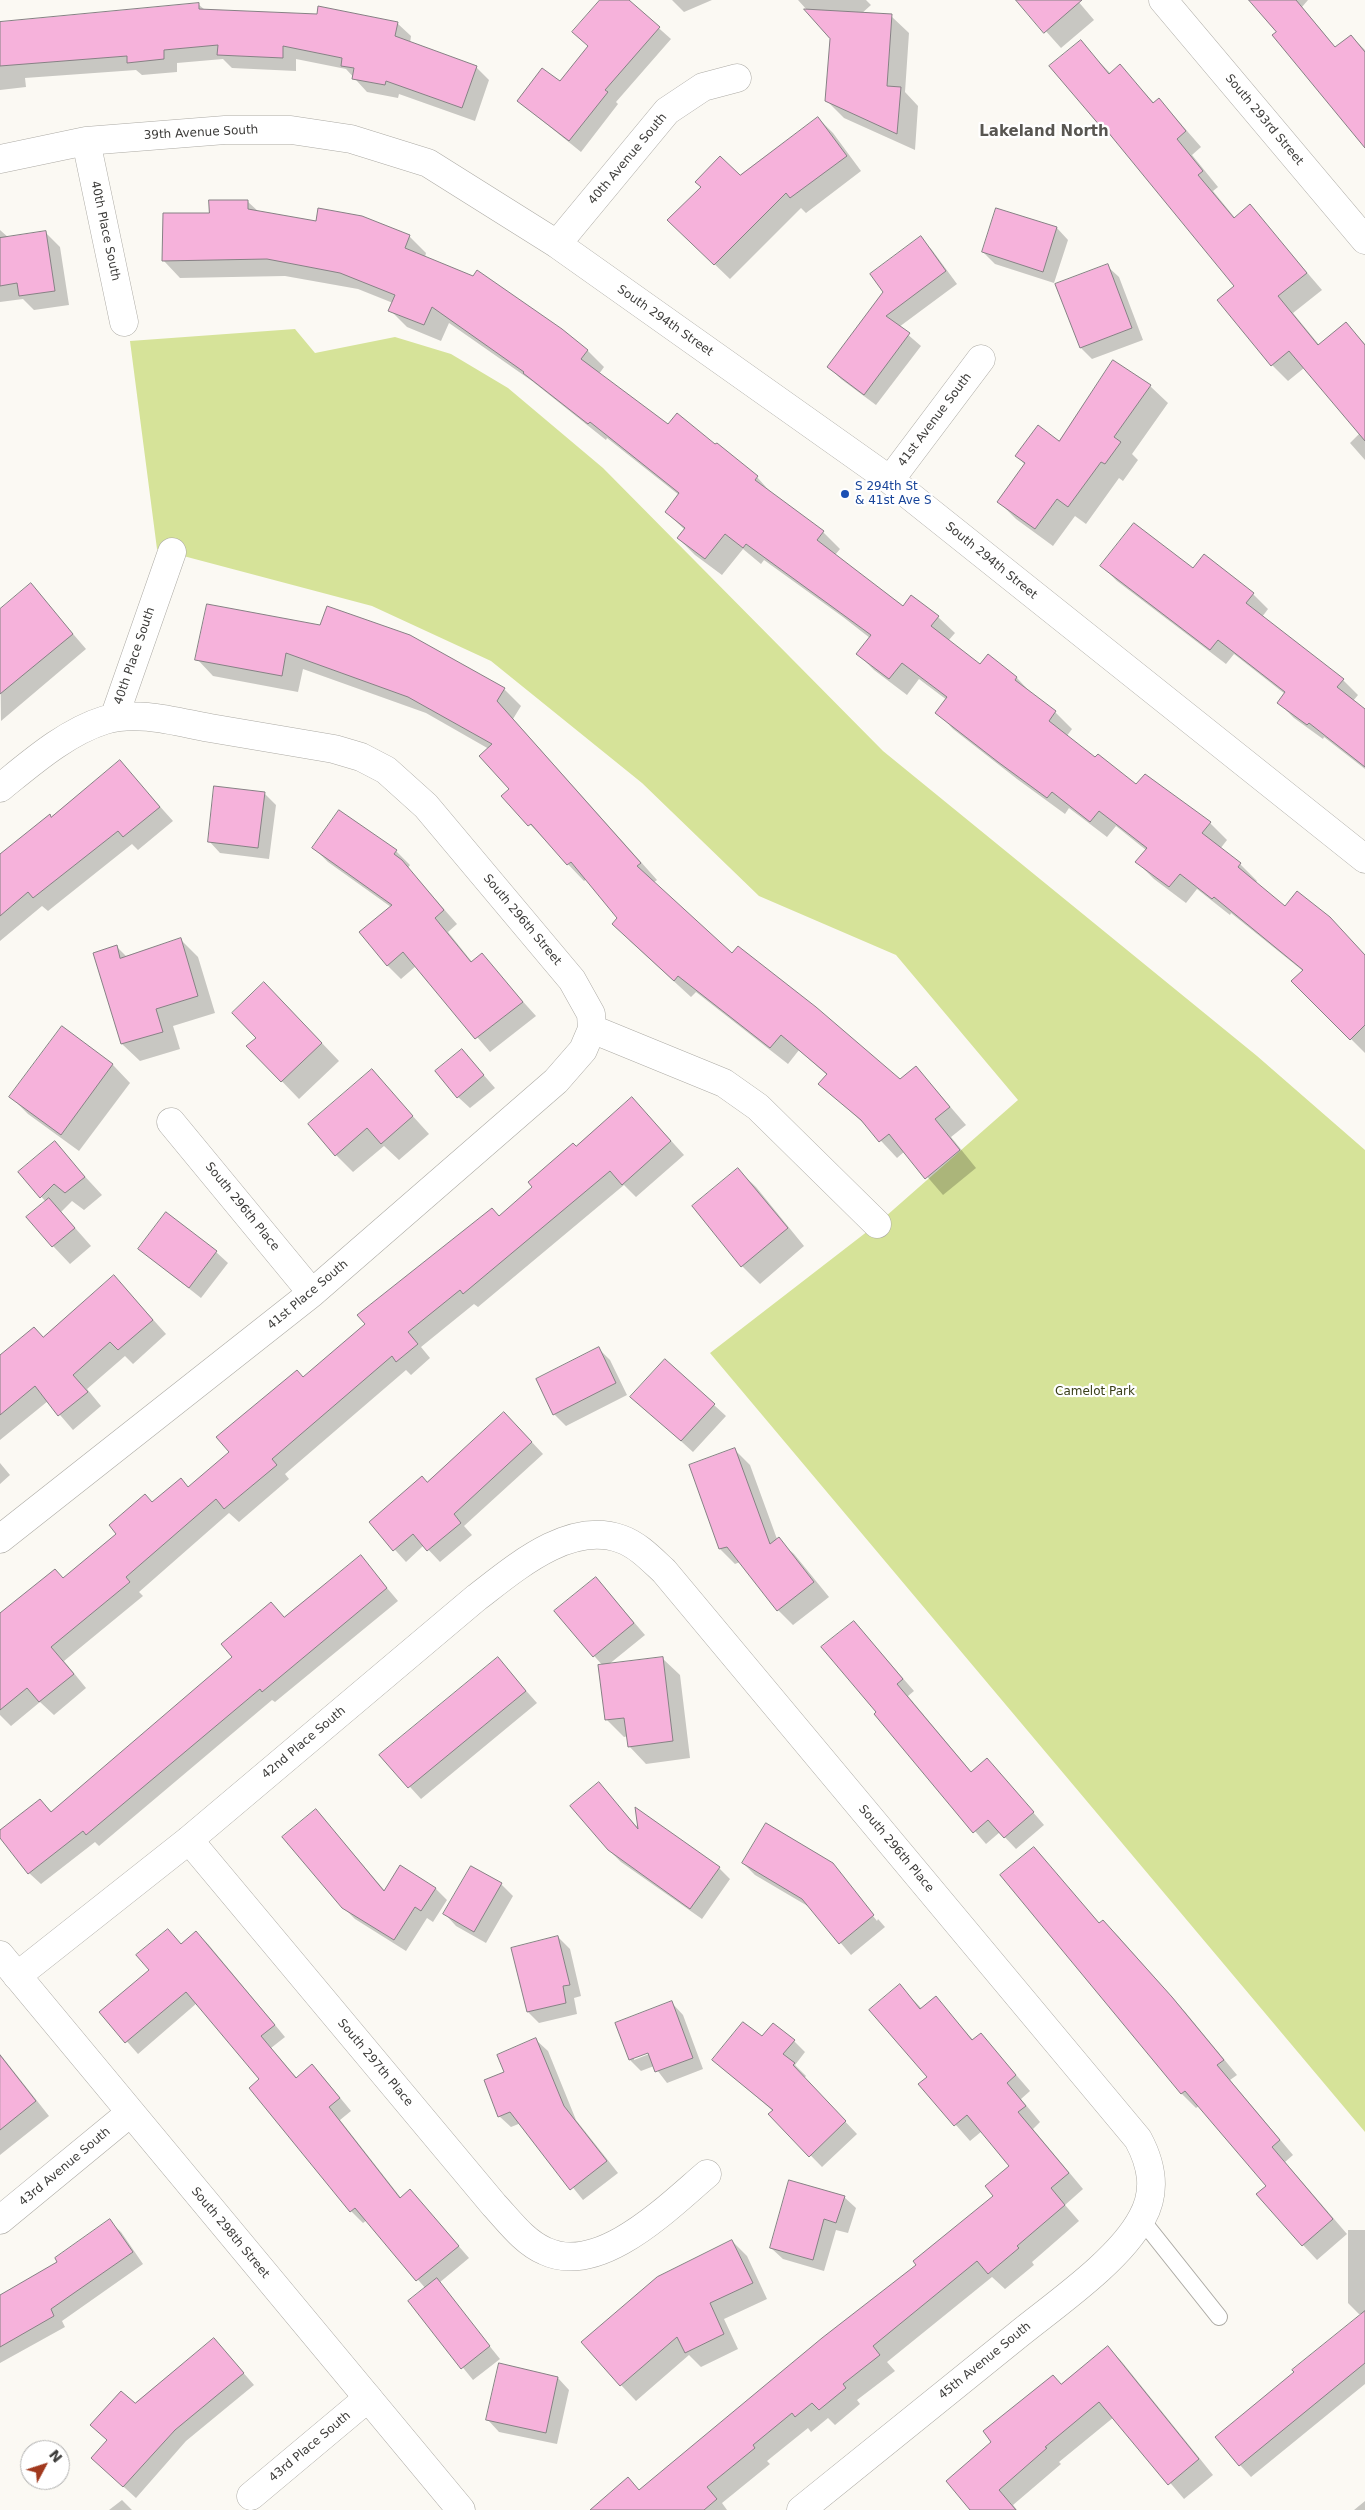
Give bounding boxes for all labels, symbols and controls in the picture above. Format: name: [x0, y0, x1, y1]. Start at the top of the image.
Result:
street label: South 293rd Street: [1222, 72, 1306, 168]
street label: 40th Avenue South: [586, 110, 670, 208]
street label: 39th Avenue South: [143, 123, 259, 143]
district label: Lakeland North: [979, 123, 1109, 141]
street label: 40th Place South: [87, 180, 123, 282]
street label: South 294th Street: [614, 282, 716, 360]
street label: 41st Avenue South: [895, 370, 975, 470]
place label: S 294th St & 41st Ave S: [855, 480, 932, 508]
marker: S 294th St & 41st Ave S: [839, 488, 851, 500]
street label: South 294th Street: [942, 519, 1040, 603]
street label: 40th Place South: [112, 605, 158, 707]
street label: South 296th Street: [480, 872, 564, 968]
street label: South 296th Place: [202, 1160, 282, 1254]
street label: 41st Place South: [265, 1257, 351, 1333]
park label: Camelot Park: [1055, 1385, 1135, 1399]
street label: 42nd Place South: [259, 1704, 349, 1782]
street label: South 296th Place: [855, 1802, 937, 1896]
street label: South 297th Place: [334, 2016, 416, 2110]
street label: 43rd Avenue South: [16, 2125, 114, 2209]
street label: South 298th Street: [188, 2185, 272, 2281]
street label: 45th Avenue South: [936, 2319, 1034, 2403]
street label: 43rd Place South: [266, 2409, 354, 2485]
north arrow: [20, 2440, 70, 2490]
text: N: [46, 2446, 66, 2466]

